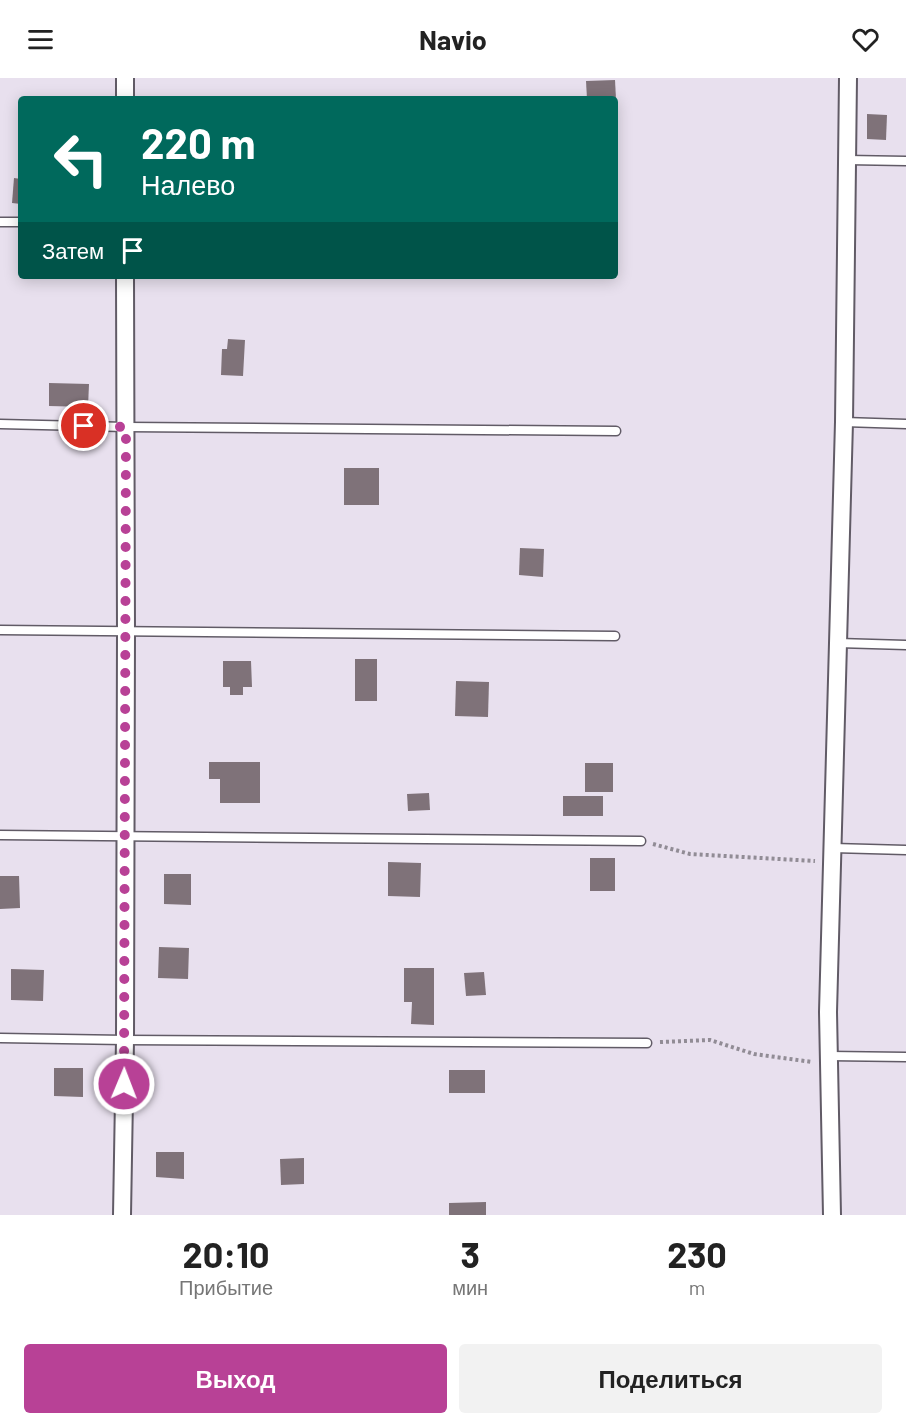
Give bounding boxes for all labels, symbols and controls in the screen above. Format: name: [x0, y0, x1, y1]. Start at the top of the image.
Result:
icon: menu: [24, 23, 57, 56]
text: Navio: [419, 23, 487, 55]
icon: heart: [849, 23, 882, 56]
text: 220 m: [141, 117, 255, 167]
icon: left: [42, 120, 120, 198]
text: Налево: [141, 168, 235, 200]
icon: arrive: [116, 234, 149, 267]
text: Затем: [42, 237, 104, 263]
pin: [58, 400, 109, 451]
icon: arrive: [67, 409, 100, 442]
position arrow: [92, 1052, 156, 1116]
text: 20:10: [183, 1232, 270, 1275]
text: 3: [460, 1232, 480, 1275]
text: 230: [667, 1232, 727, 1275]
text: Прибытие: [179, 1275, 273, 1299]
text: мин: [452, 1275, 488, 1299]
text: m: [689, 1275, 705, 1299]
button: Выход: [24, 1344, 447, 1413]
button: Поделиться: [459, 1344, 882, 1413]

